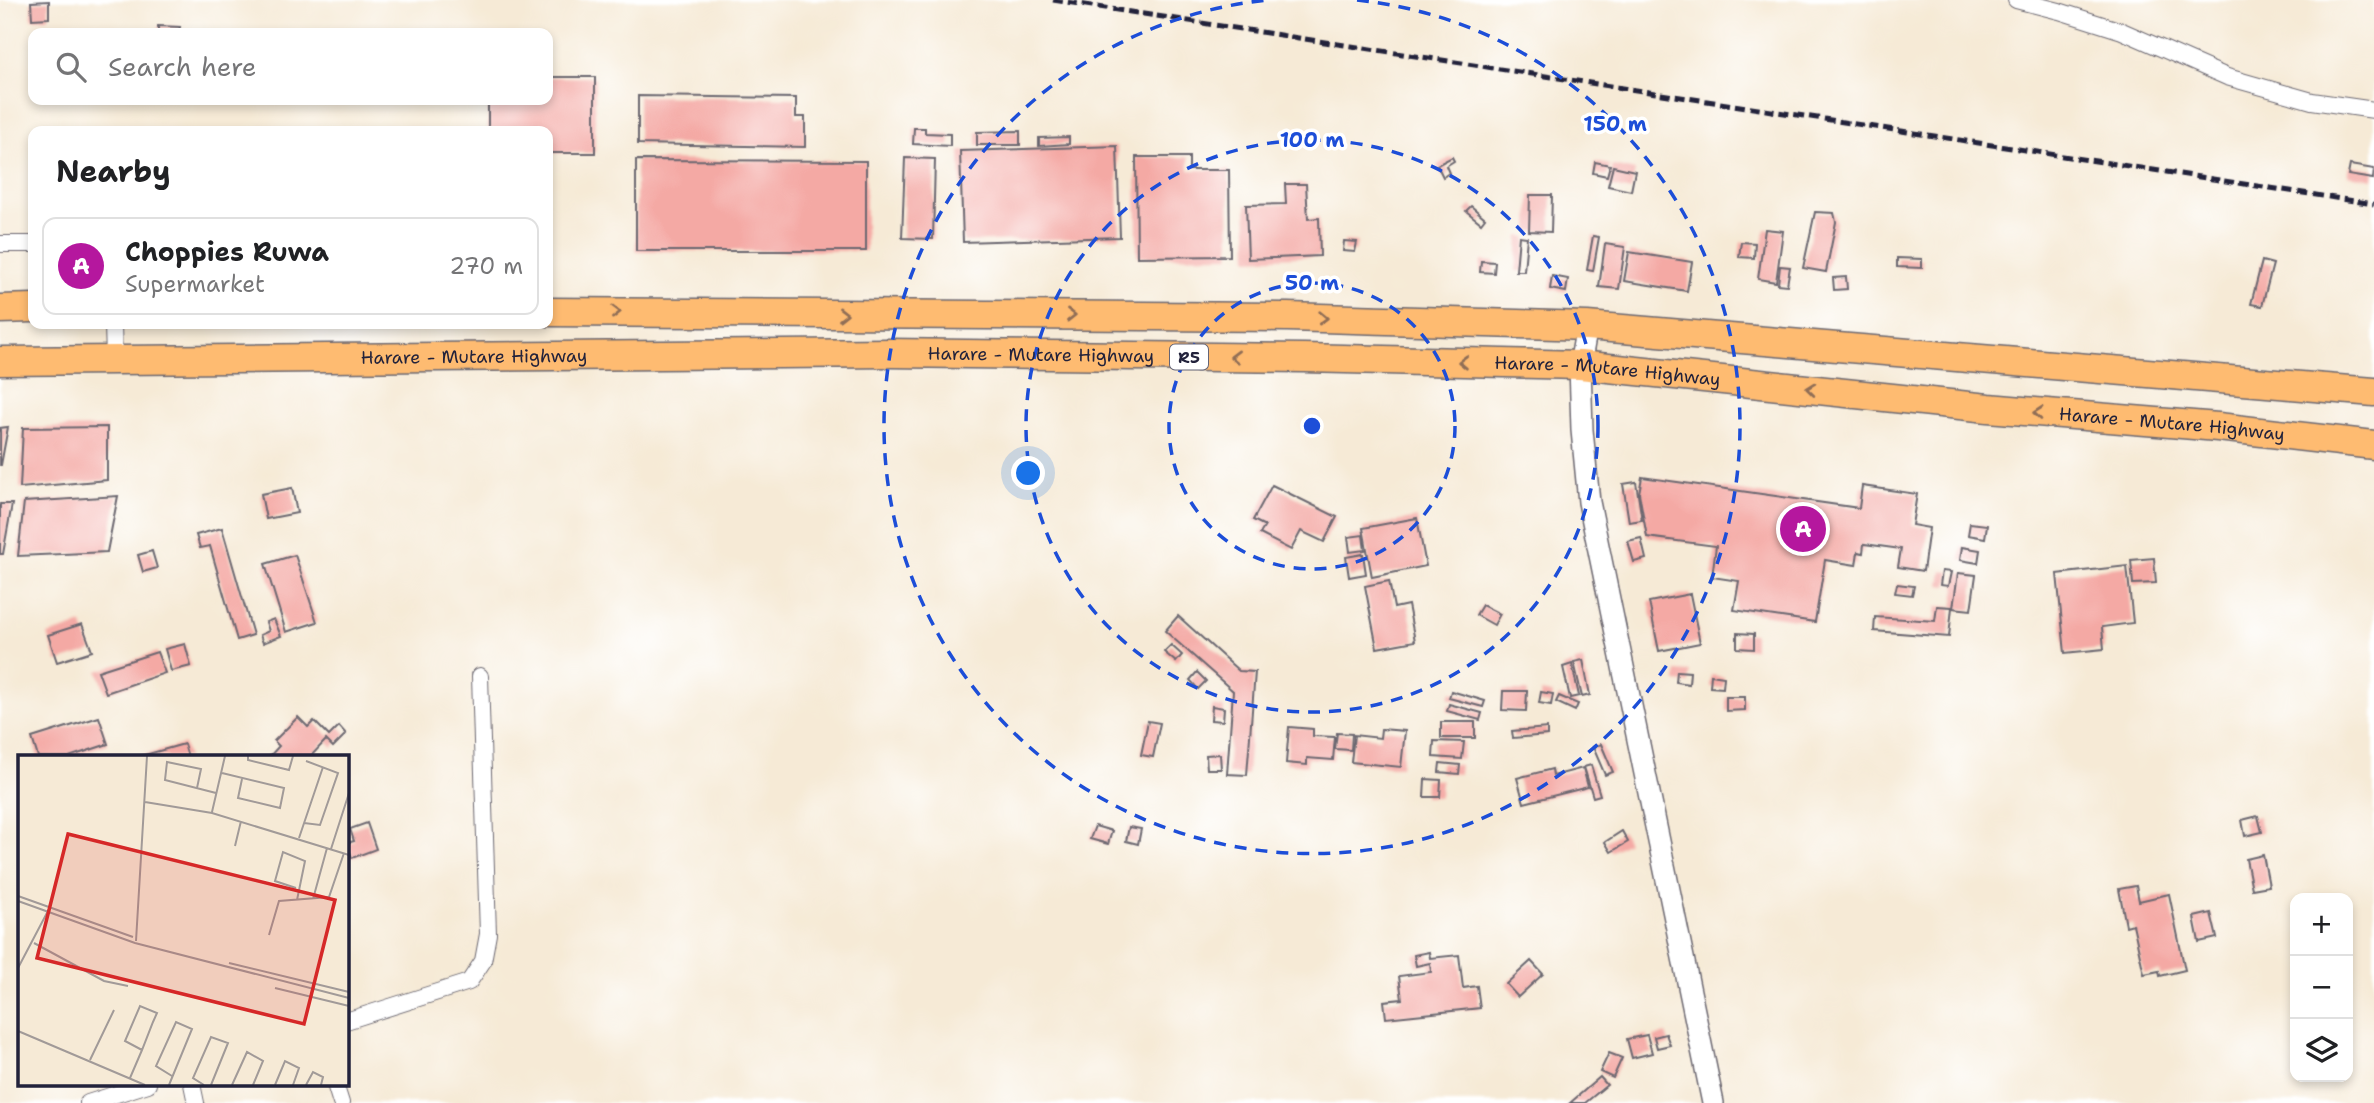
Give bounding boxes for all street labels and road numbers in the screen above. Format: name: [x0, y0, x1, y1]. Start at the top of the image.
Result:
street label: Harare - Mutare Highway: [927, 341, 1154, 368]
street label: Harare - Mutare Highway: [361, 344, 587, 370]
road number: R5: [1170, 344, 1208, 370]
street label: Harare - Mutare Highway: [1494, 351, 1722, 392]
street label: Harare - Mutare Highway: [2058, 402, 2286, 447]

